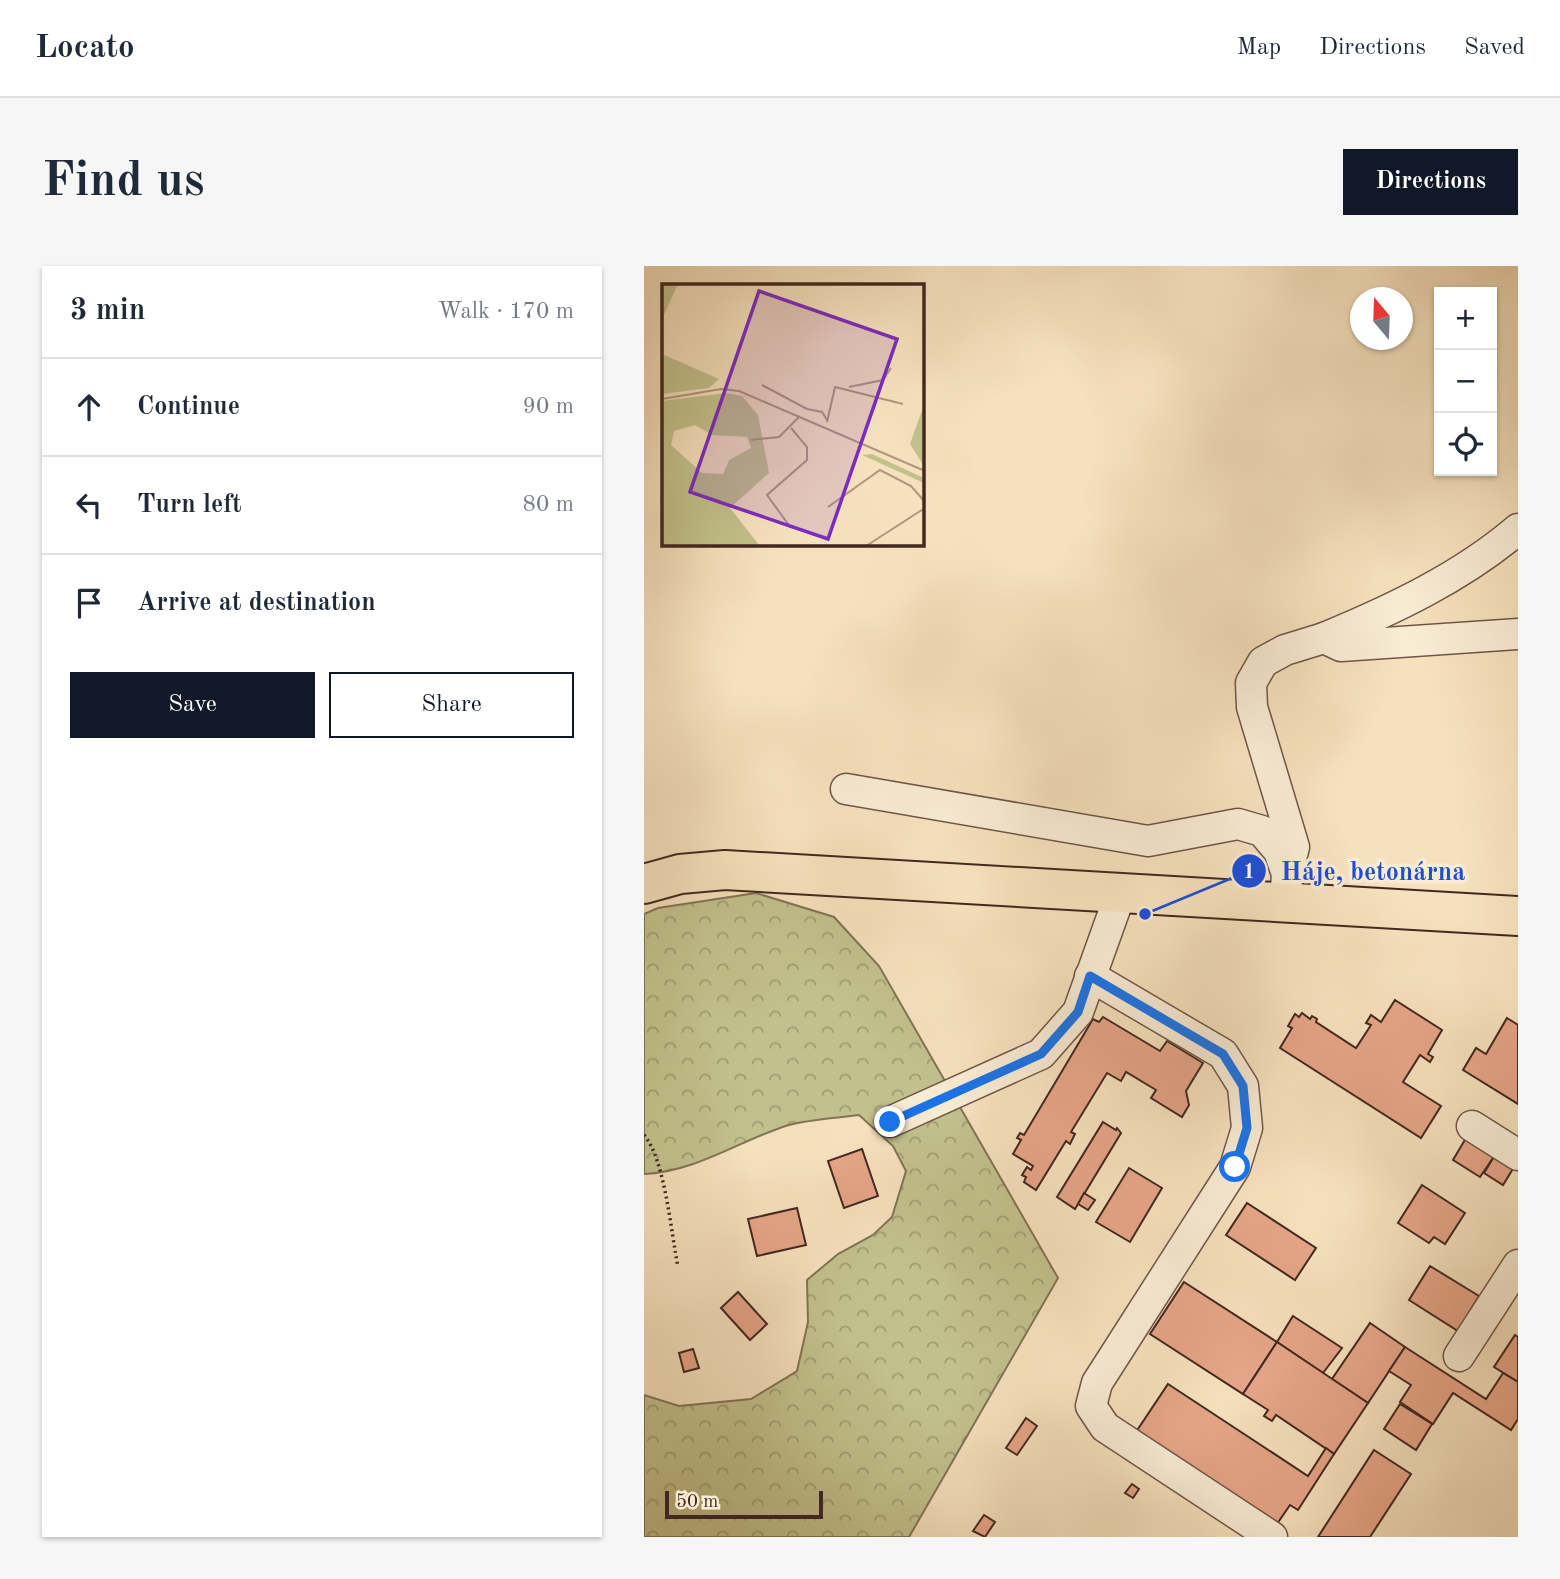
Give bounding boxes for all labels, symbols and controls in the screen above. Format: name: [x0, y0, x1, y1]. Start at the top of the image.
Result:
text: Locato: [35, 32, 135, 65]
text: Map: [1237, 36, 1281, 60]
text: Directions: [1319, 36, 1426, 60]
text: Saved: [1464, 36, 1525, 60]
button: Directions: [1343, 149, 1518, 215]
text: Find us: [42, 158, 205, 207]
inset map: [662, 284, 924, 546]
north arrow: [1350, 287, 1413, 350]
map controls: [1434, 287, 1497, 476]
button: +: [1434, 287, 1497, 350]
text: 3 min: [70, 296, 145, 326]
text: Walk · 170 m: [438, 300, 574, 323]
button: −: [1434, 350, 1497, 413]
icon: ahead: [70, 388, 108, 426]
text: Continue: [137, 394, 240, 420]
text: 90 m: [523, 395, 574, 418]
button: locate: [1434, 413, 1497, 476]
icon: left: [70, 486, 108, 524]
text: Turn left: [137, 492, 242, 518]
text: 80 m: [523, 493, 574, 516]
icon: arrive: [70, 584, 108, 622]
text: Arrive at destination: [137, 590, 376, 616]
button: Save: [70, 672, 315, 738]
button: Share: [329, 672, 574, 738]
callout: Háje, betonárna: [1231, 847, 1479, 894]
text: Háje, betonárna: [1281, 860, 1465, 886]
text: 1: [1243, 862, 1255, 883]
route end: [874, 1106, 905, 1137]
route start: [1219, 1151, 1250, 1182]
scale bar: [665, 1488, 822, 1520]
text: 50 m: [676, 1493, 718, 1512]

